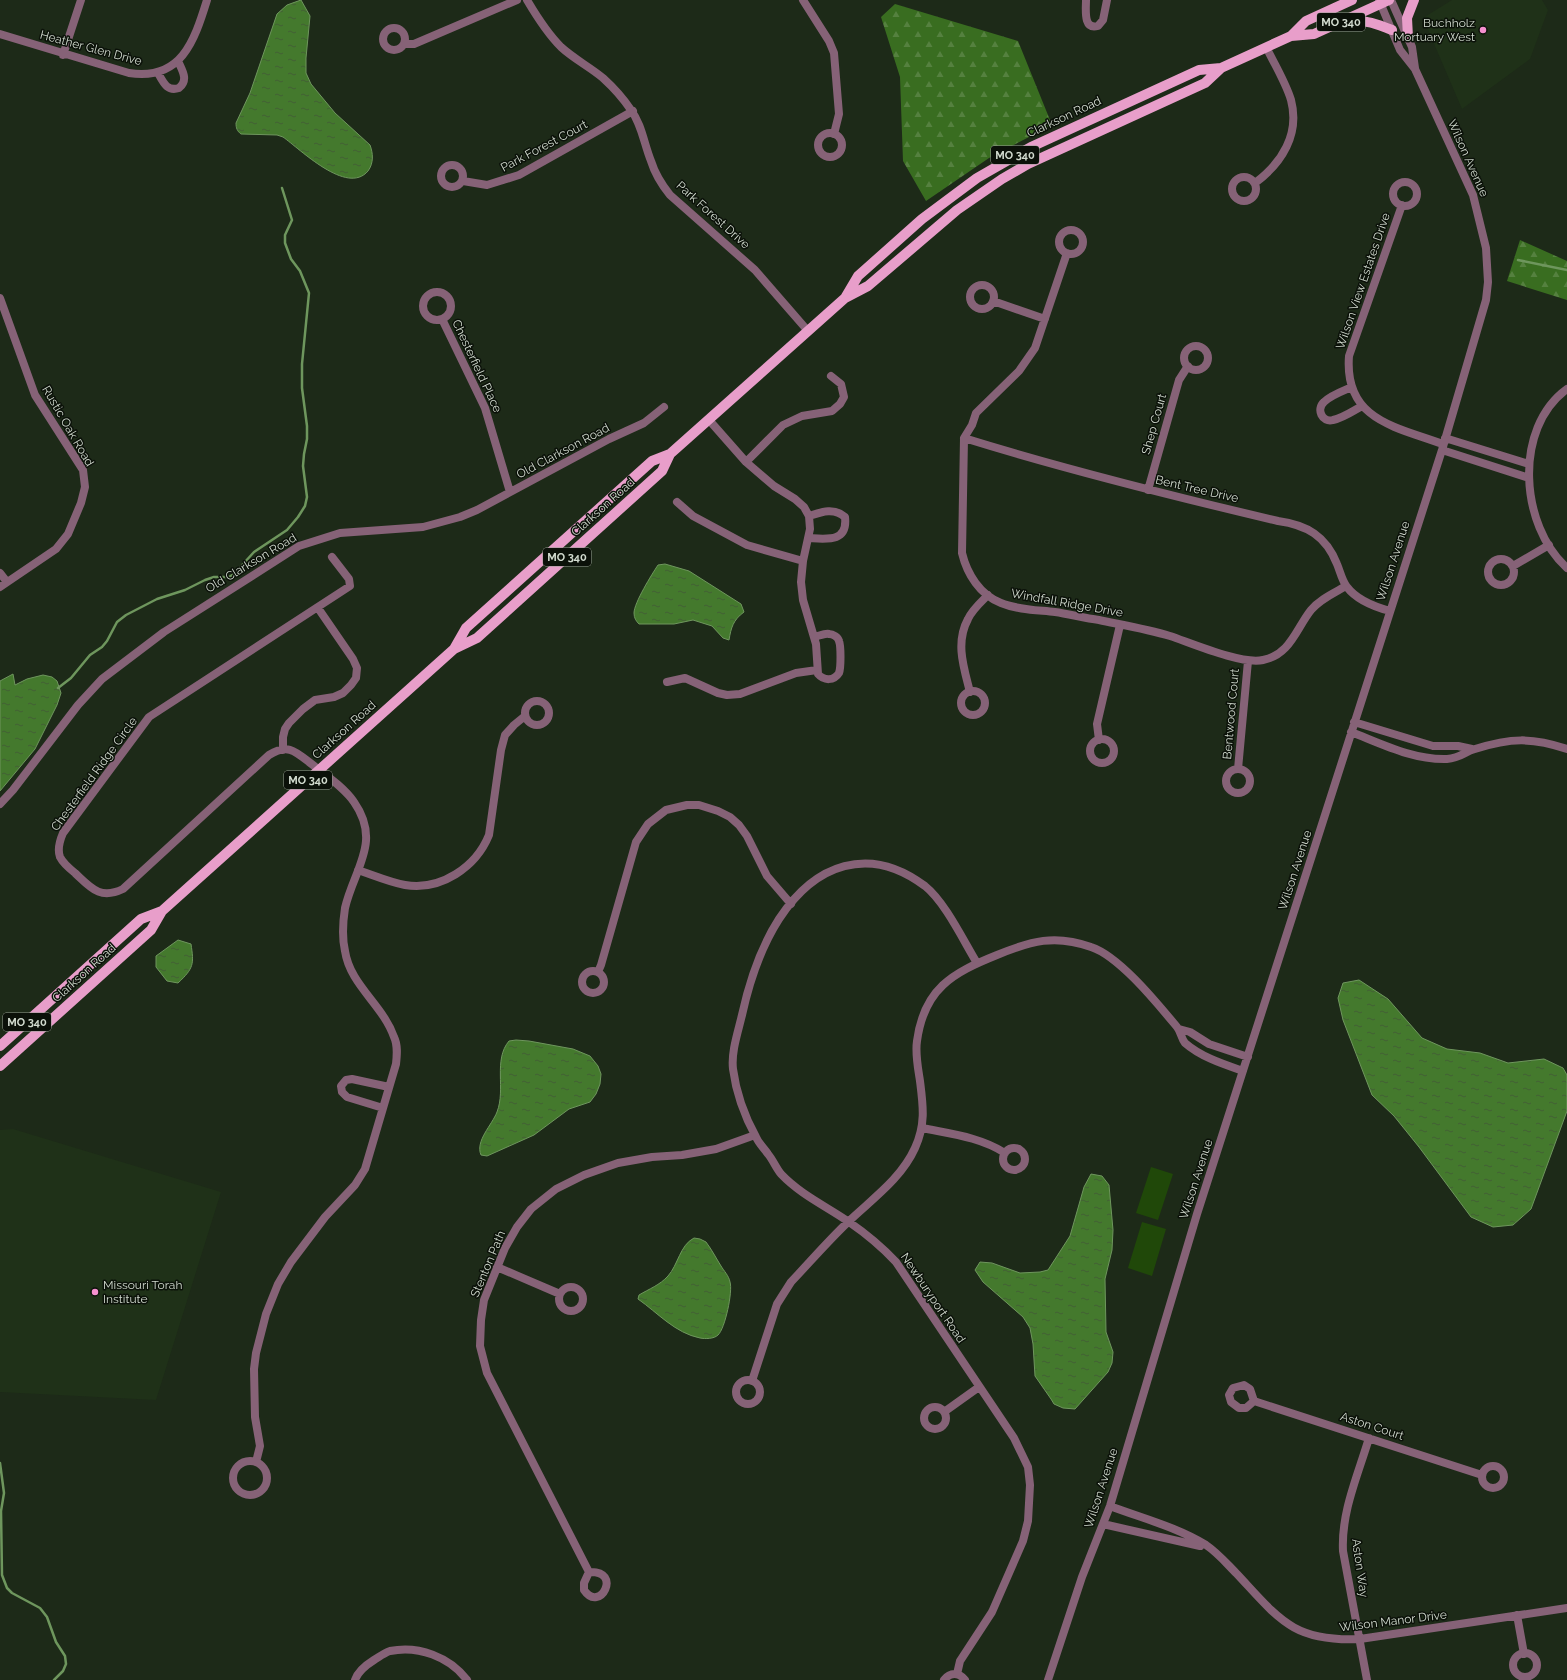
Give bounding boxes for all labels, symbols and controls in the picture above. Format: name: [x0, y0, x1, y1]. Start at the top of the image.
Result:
road number: MO 340: [1317, 13, 1365, 31]
place label: Buchholz Mortuary West: [1394, 16, 1475, 44]
marker: Buchholz Mortuary West: [1478, 25, 1488, 35]
street label: Heather Glen Drive: [39, 28, 143, 68]
street label: Clarkson Road: [1025, 94, 1103, 140]
street label: Park Forest Court: [498, 117, 590, 175]
street label: Wilson Avenue: [1445, 117, 1491, 199]
road number: MO 340: [991, 146, 1039, 164]
street label: Park Forest Drive: [673, 178, 753, 252]
street label: Wilson View Estates Drive: [1333, 211, 1393, 351]
street label: Chesterfield Place: [449, 317, 505, 415]
street label: Rustic Oak Road: [39, 383, 97, 469]
street label: Shep Court: [1139, 392, 1169, 456]
street label: Old Clarkson Road: [514, 421, 612, 481]
street label: Bent Tree Drive: [1154, 473, 1240, 505]
street label: Clarkson Road: [568, 475, 638, 539]
street label: Wilson Avenue: [1373, 519, 1413, 603]
street label: Old Clarkson Road: [203, 530, 299, 596]
road number: MO 340: [543, 548, 591, 566]
street label: Windfall Ridge Drive: [1010, 586, 1124, 620]
street label: Bentwood Court: [1220, 668, 1242, 760]
street label: Clarkson Road: [309, 698, 379, 762]
street label: Chesterfield Ridge Circle: [48, 714, 140, 834]
road number: MO 340: [284, 771, 332, 789]
street label: Wilson Avenue: [1275, 828, 1315, 912]
street label: Clarkson Road: [49, 941, 119, 1005]
road number: MO 340: [3, 1013, 51, 1031]
street label: Wilson Avenue: [1176, 1137, 1216, 1221]
street label: Stenton Path: [468, 1229, 508, 1299]
street label: Newburyport Road: [898, 1250, 968, 1346]
place label: Missouri Torah Institute: [103, 1278, 182, 1306]
marker: Missouri Torah Institute: [90, 1287, 100, 1297]
street label: Aston Court: [1339, 1409, 1405, 1443]
street label: Wilson Avenue: [1081, 1446, 1121, 1530]
street label: Aston Way: [1349, 1538, 1371, 1599]
street label: Wilson Manor Drive: [1338, 1607, 1448, 1635]

